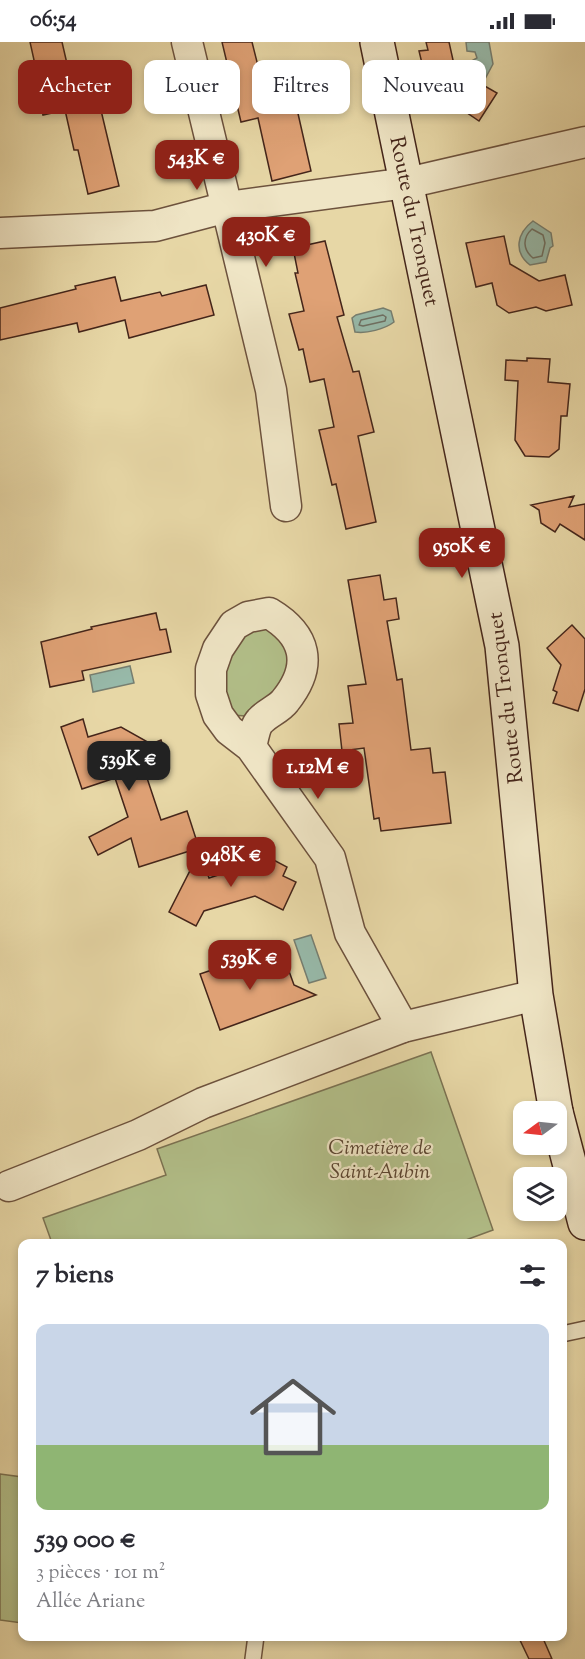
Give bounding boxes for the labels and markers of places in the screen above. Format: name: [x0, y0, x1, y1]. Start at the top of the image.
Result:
pin: 543K €: [148, 140, 246, 191]
pin: 430K €: [217, 217, 315, 268]
pin: 950K €: [413, 528, 511, 579]
pin: 539K €: [80, 741, 178, 792]
pin: 1.12M €: [263, 749, 373, 800]
pin: 948K €: [182, 837, 280, 888]
pin: 539K €: [201, 940, 299, 991]

